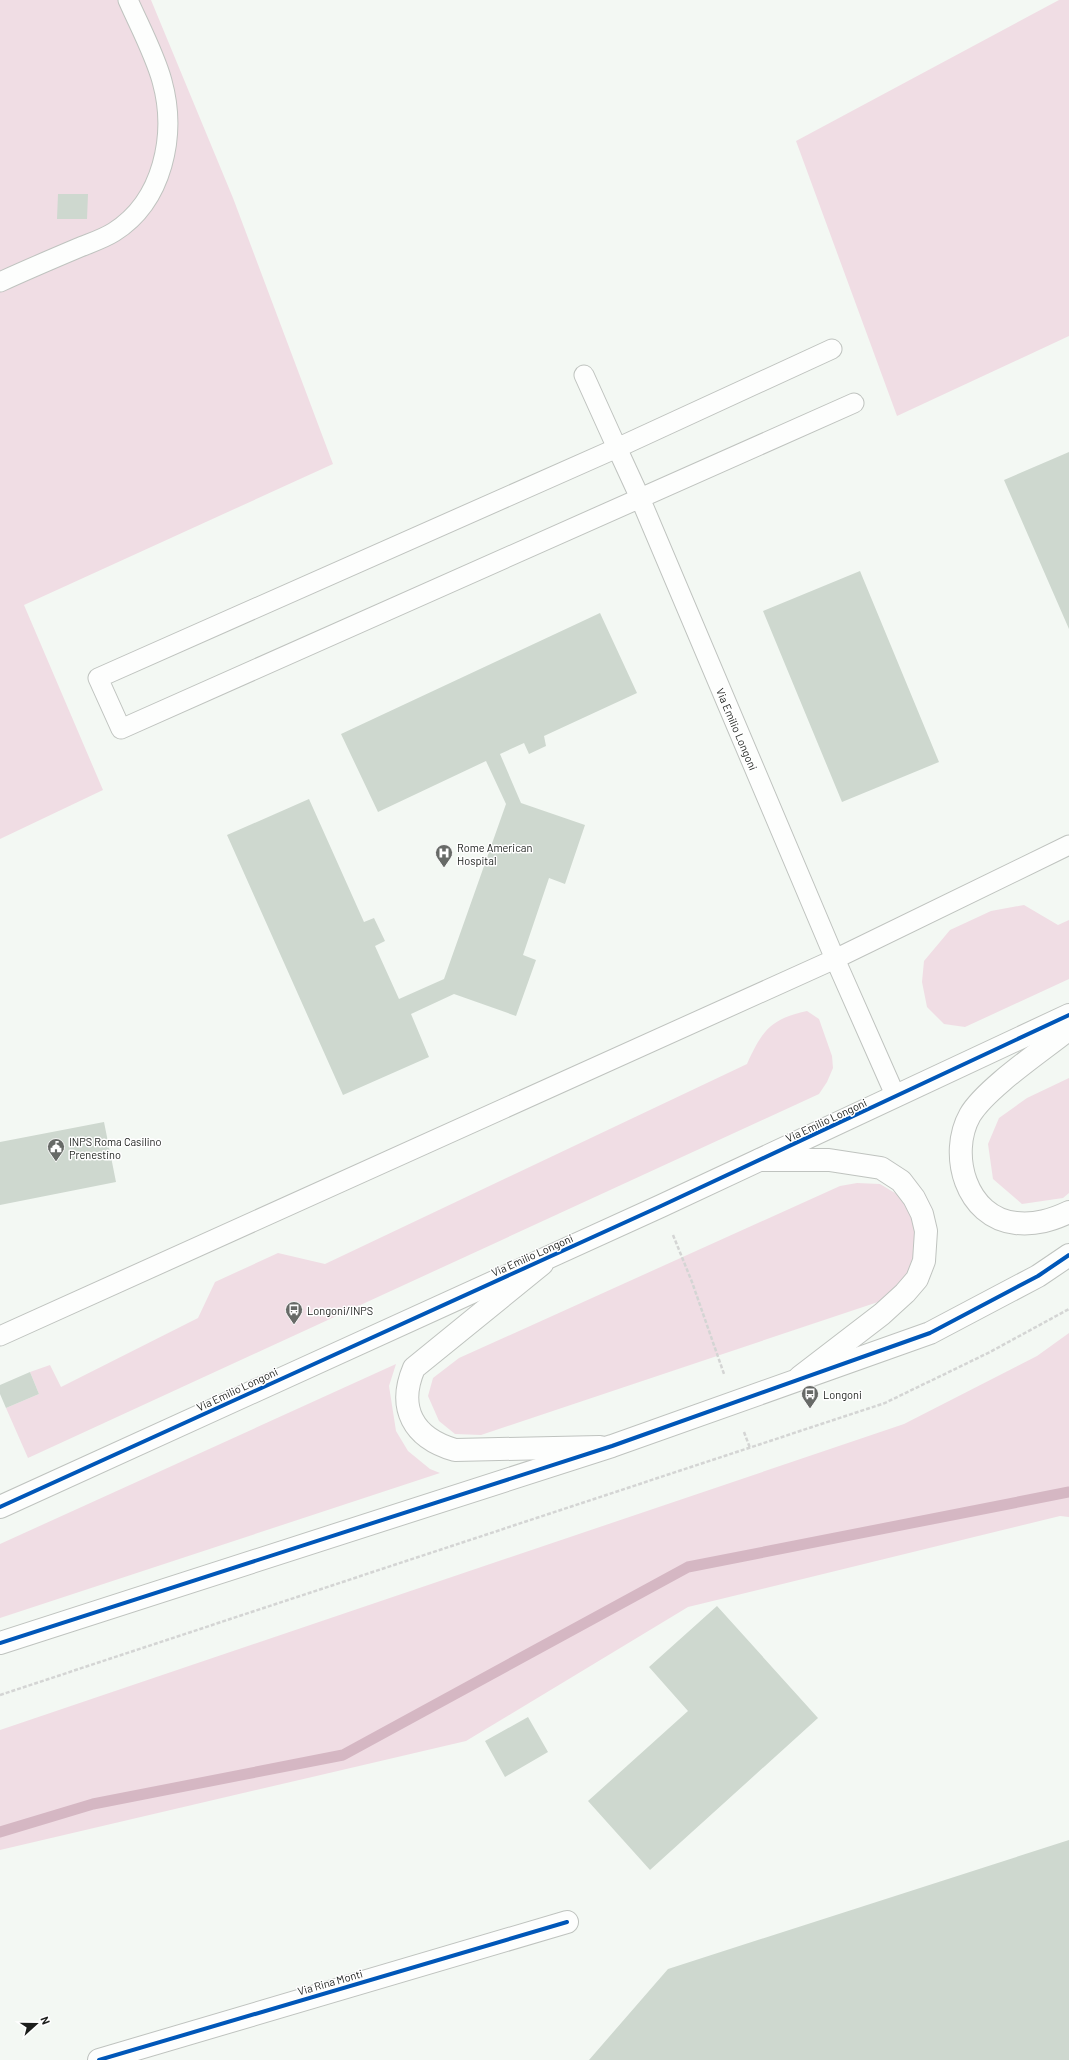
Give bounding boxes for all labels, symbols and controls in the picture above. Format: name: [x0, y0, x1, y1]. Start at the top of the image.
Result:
street label: Via Emilio Longoni: [714, 686, 760, 772]
place label: Rome American Hospital: [457, 841, 532, 867]
hospital icon: Rome American Hospital: [434, 843, 454, 868]
street label: Via Emilio Longoni: [783, 1095, 869, 1144]
place label: INPS Roma Casilino Prenestino: [69, 1135, 161, 1161]
public building icon: INPS Roma Casilino Prenestino: [46, 1137, 66, 1162]
street label: Via Emilio Longoni: [489, 1231, 575, 1279]
bus stop icon: Longoni/INPS: [284, 1300, 304, 1325]
place label: Longoni/INPS: [307, 1304, 373, 1317]
street label: Via Emilio Longoni: [194, 1364, 280, 1413]
bus stop icon: Longoni: [800, 1384, 820, 1409]
place label: Longoni: [823, 1388, 862, 1401]
street label: Via Rina Monti: [296, 1966, 364, 1997]
north arrow: [16, 2004, 56, 2044]
text: N: [38, 2014, 53, 2026]

